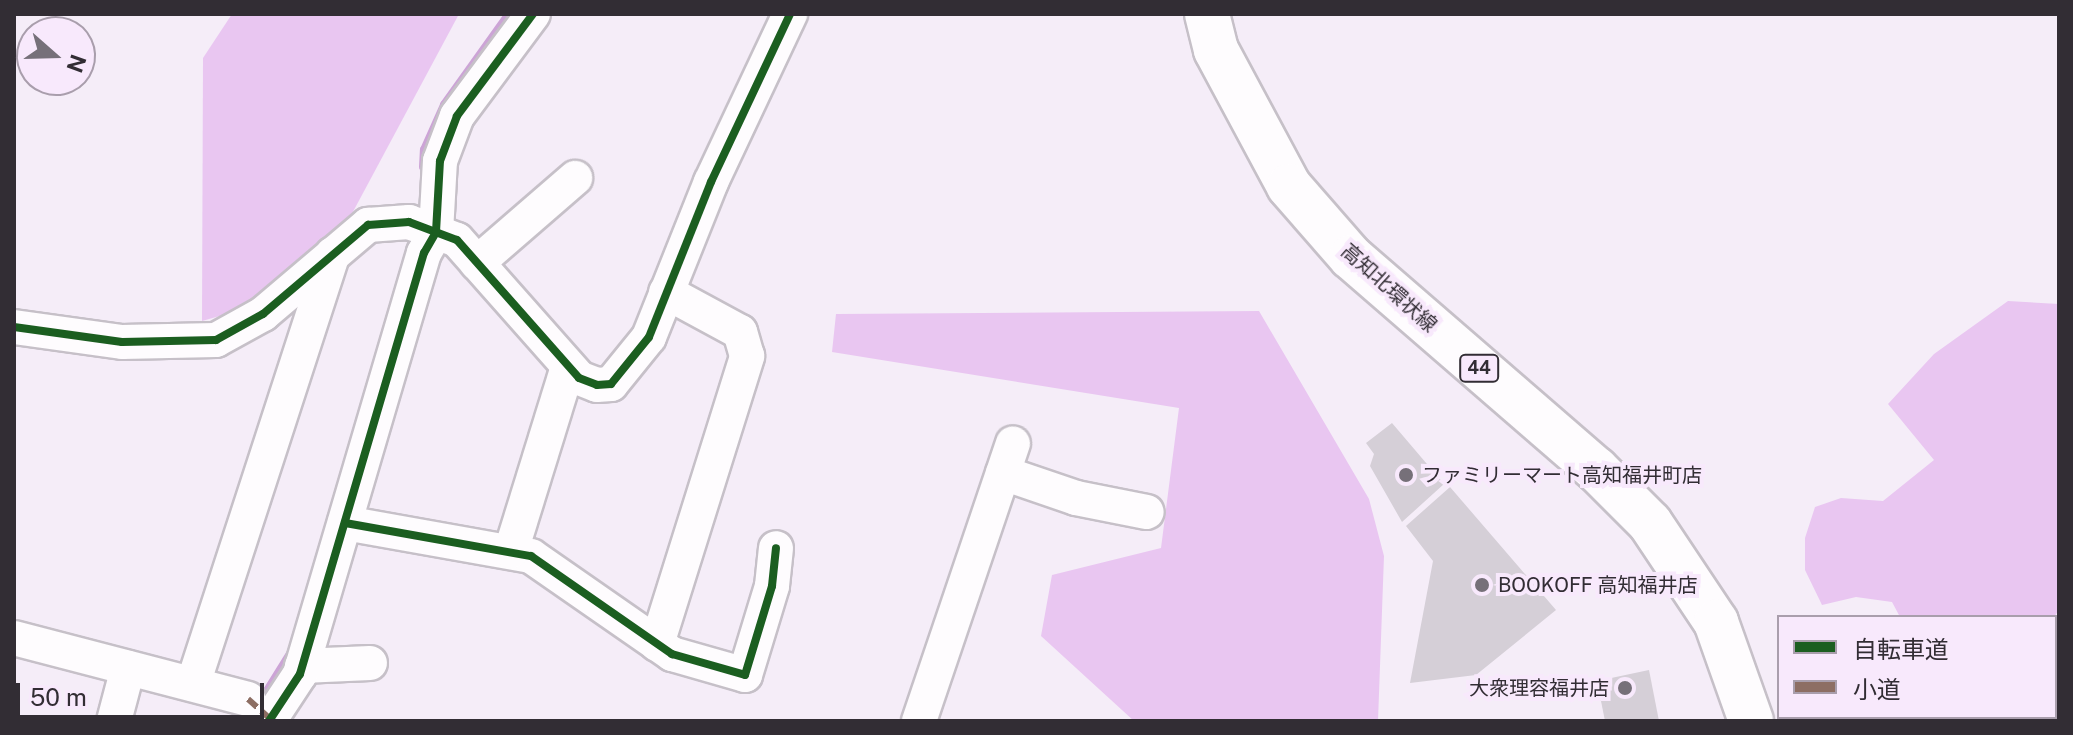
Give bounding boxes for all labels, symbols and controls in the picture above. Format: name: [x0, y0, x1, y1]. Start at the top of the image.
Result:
north arrow: [16, 16, 96, 96]
text: N: [62, 51, 92, 76]
street label: 高知北環状線: [1336, 239, 1442, 337]
road number: 44: [1459, 354, 1499, 382]
place label: ファミリーマート高知福井町店: [1422, 463, 1702, 487]
marker: ファミリーマート高知福井町店: [1397, 466, 1415, 484]
place label: BOOKOFF 高知福井店: [1498, 573, 1698, 597]
marker: BOOKOFF 高知福井店: [1473, 576, 1491, 594]
legend: [1777, 615, 2057, 719]
text: 自転車道: [1853, 635, 1949, 663]
scale bar: [20, 667, 268, 717]
text: 小道: [1853, 675, 1901, 703]
place label: 大衆理容福井店: [1469, 676, 1609, 700]
marker: 大衆理容福井店: [1616, 679, 1634, 697]
text: 50 m: [30, 683, 87, 711]

